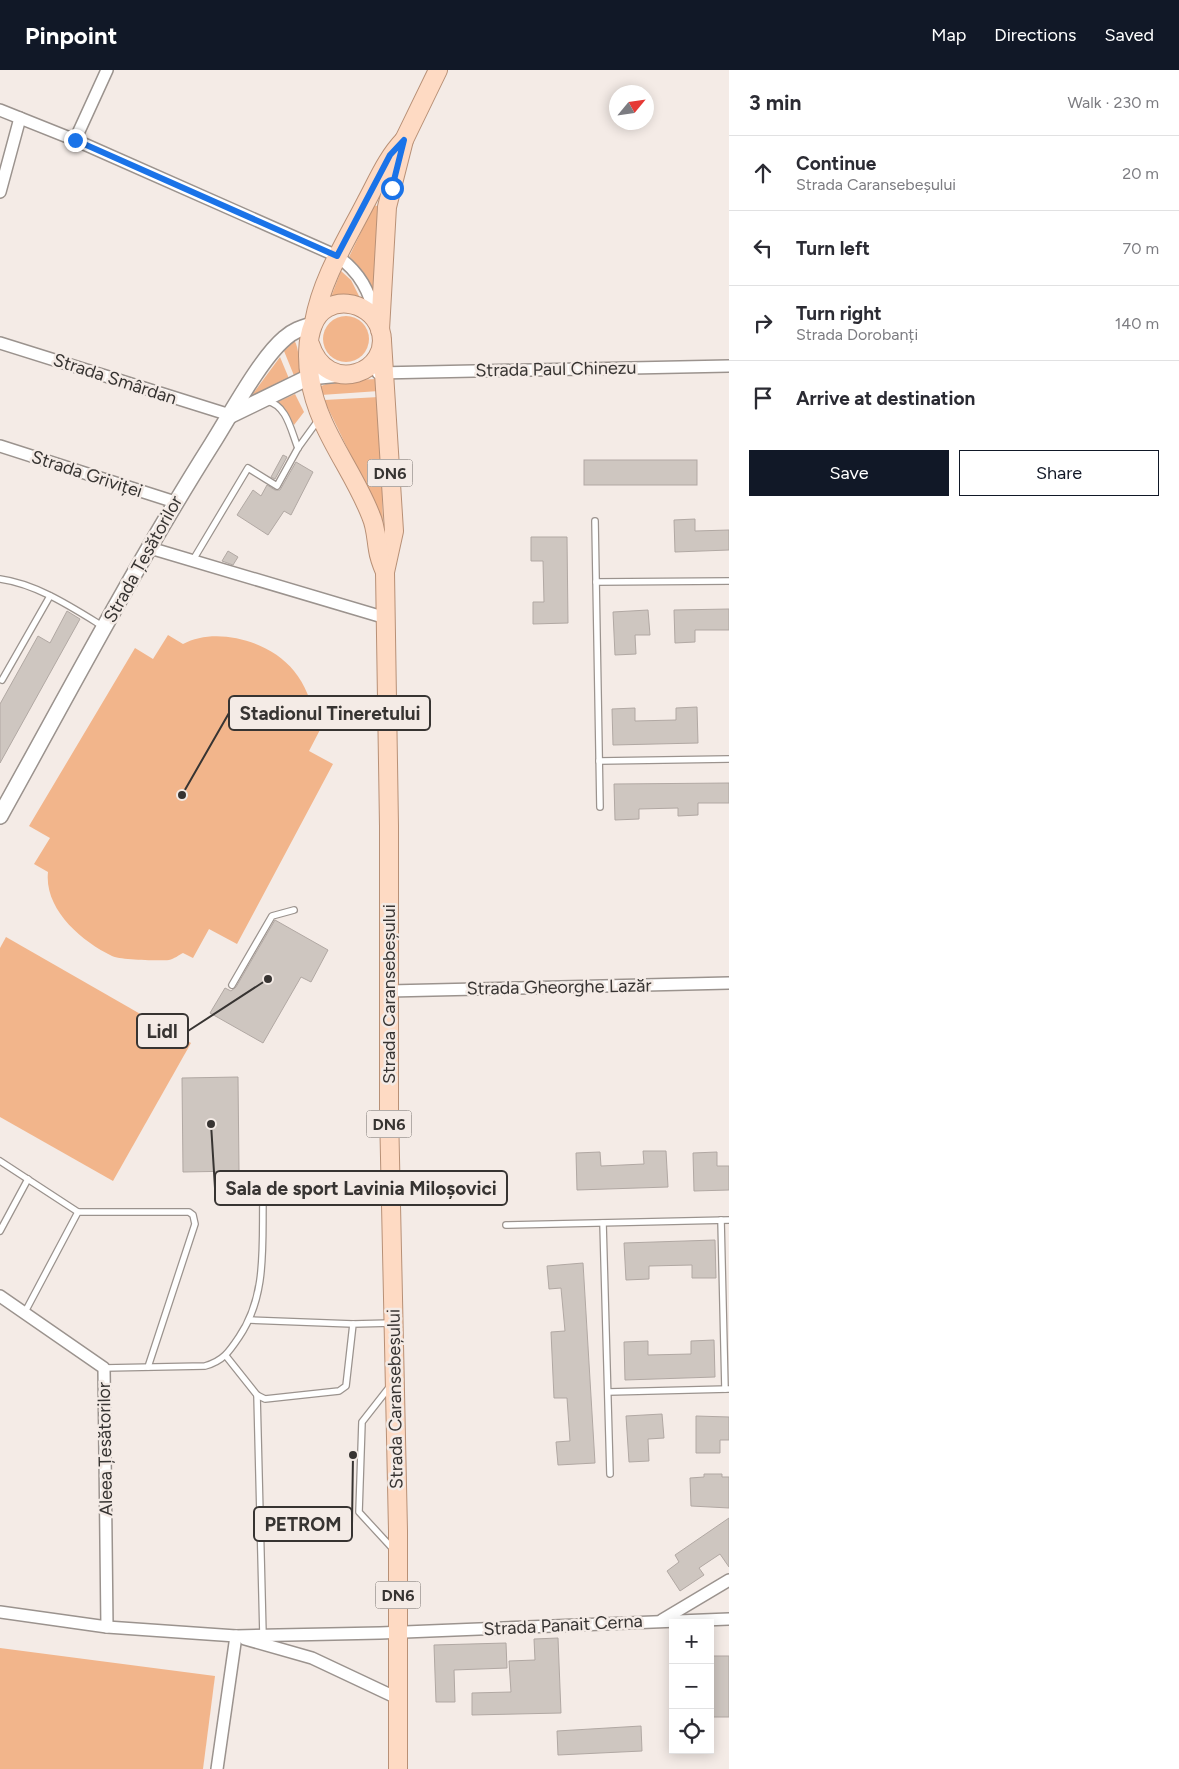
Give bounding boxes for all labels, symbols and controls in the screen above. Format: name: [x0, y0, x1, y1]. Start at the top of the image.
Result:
text: Pinpoint: [25, 21, 117, 50]
text: Map: [931, 24, 966, 46]
text: Directions: [994, 24, 1076, 46]
text: Saved: [1104, 24, 1154, 46]
north arrow: [609, 85, 654, 130]
text: 3 min: [749, 90, 801, 115]
text: Walk · 230 m: [1067, 93, 1159, 112]
route end: [64, 129, 87, 152]
text: Continue: [796, 152, 876, 175]
icon: ahead: [749, 159, 777, 187]
text: 20 m: [1122, 164, 1159, 183]
text: Strada Caransebeșului: [796, 175, 956, 194]
route start: [381, 177, 404, 200]
icon: left: [749, 234, 777, 262]
text: Turn left: [796, 237, 870, 260]
text: 70 m: [1123, 239, 1159, 258]
text: Turn right: [796, 302, 882, 325]
icon: right: [749, 309, 777, 337]
text: 140 m: [1115, 314, 1159, 333]
text: Strada Dorobanți: [796, 325, 918, 344]
street label: Strada Smârdan: [50, 349, 180, 409]
street label: Strada Paul Chinezu: [475, 357, 637, 381]
icon: arrive: [749, 384, 777, 412]
text: Arrive at destination: [796, 387, 975, 410]
street label: Strada Griviței: [29, 446, 145, 502]
button: Save: [749, 450, 949, 496]
button: Share: [959, 450, 1159, 496]
road number: DN6: [368, 459, 412, 486]
street label: Strada Țesătorilor: [99, 492, 187, 626]
callout: Stadionul Tineretului: [229, 696, 430, 730]
text: Stadionul Tineretului: [239, 702, 421, 725]
street label: Strada Caransebeșului: [378, 904, 400, 1084]
street label: Strada Gheorghe Lazăr: [466, 974, 652, 1000]
callout: Lidl: [137, 1014, 188, 1048]
text: Lidl: [146, 1020, 178, 1043]
road number: DN6: [366, 1110, 412, 1138]
callout: Sala de sport Lavinia Miloșovici: [215, 1171, 507, 1205]
text: Sala de sport Lavinia Miloșovici: [225, 1177, 497, 1200]
street label: Strada Caransebeșului: [382, 1309, 408, 1489]
street label: Aleea Țesătorilor: [93, 1382, 117, 1516]
callout: PETROM: [254, 1507, 352, 1541]
text: PETROM: [264, 1513, 342, 1536]
road number: DN6: [376, 1582, 420, 1608]
street label: Strada Panait Cerna: [483, 1610, 643, 1640]
map controls: [669, 1619, 714, 1754]
button: +: [669, 1619, 714, 1664]
button: −: [669, 1664, 714, 1709]
button: locate: [669, 1709, 714, 1754]

